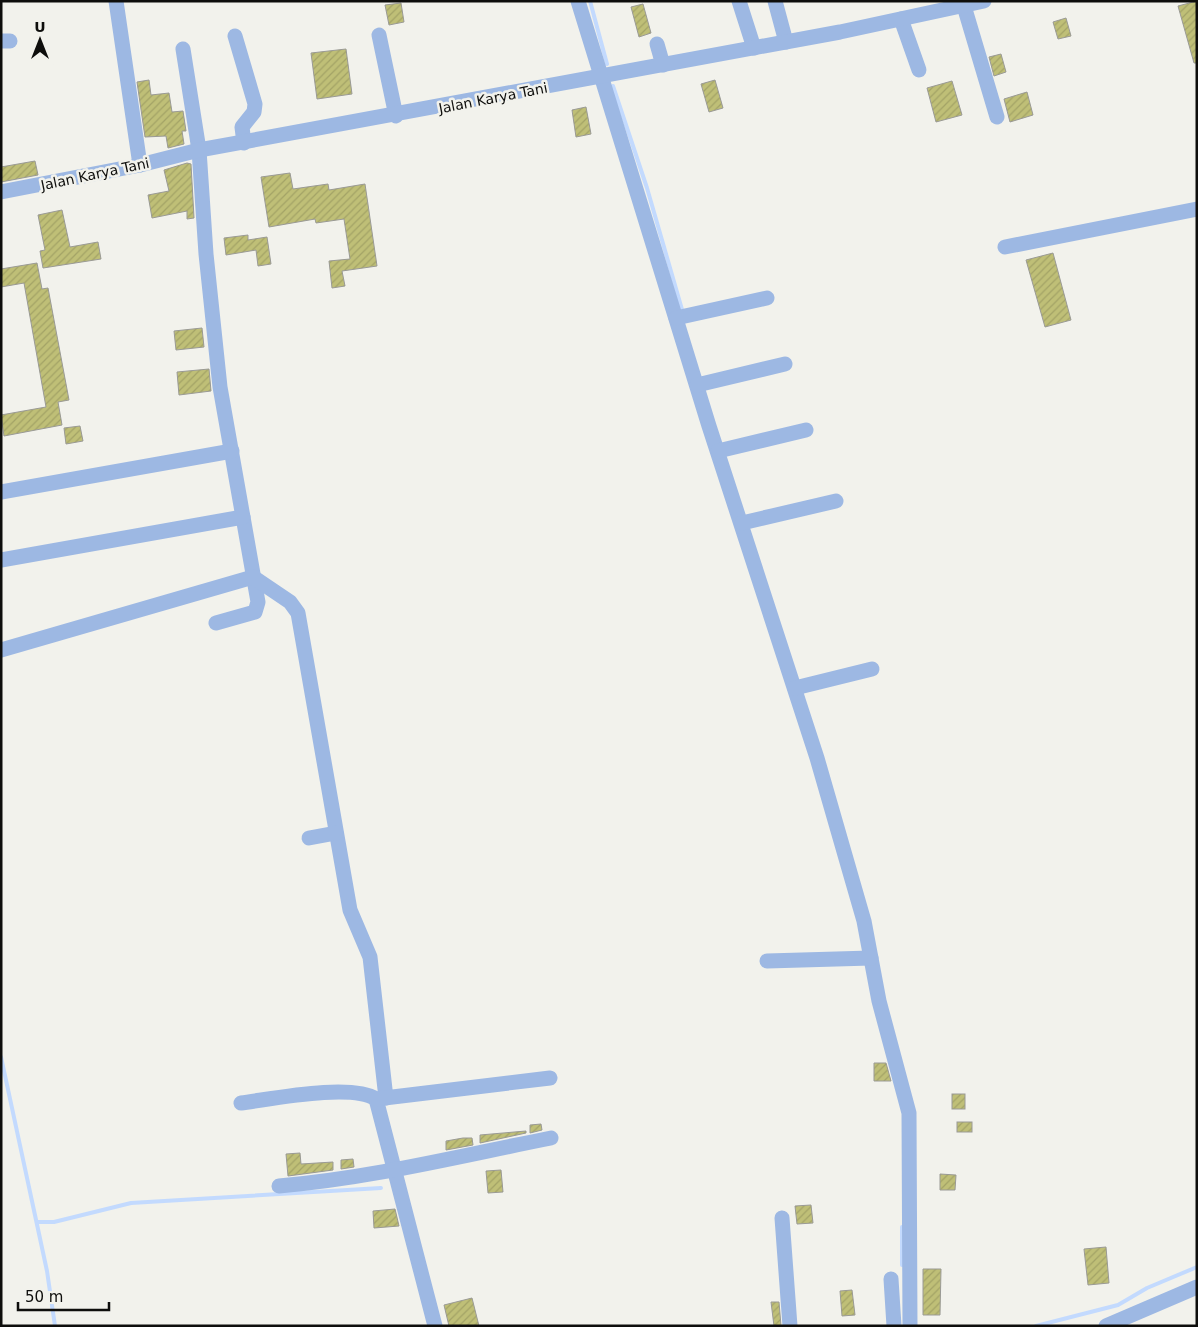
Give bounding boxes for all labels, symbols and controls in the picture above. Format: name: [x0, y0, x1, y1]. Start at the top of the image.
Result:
north arrow: [15, 15, 65, 65]
text: U: [34, 19, 46, 35]
street label: Jalan Karya Tani: [436, 80, 549, 117]
street label: Jalan Karya Tani: [38, 155, 151, 194]
scale bar: [18, 1280, 109, 1312]
text: 50 m: [25, 1288, 63, 1306]

